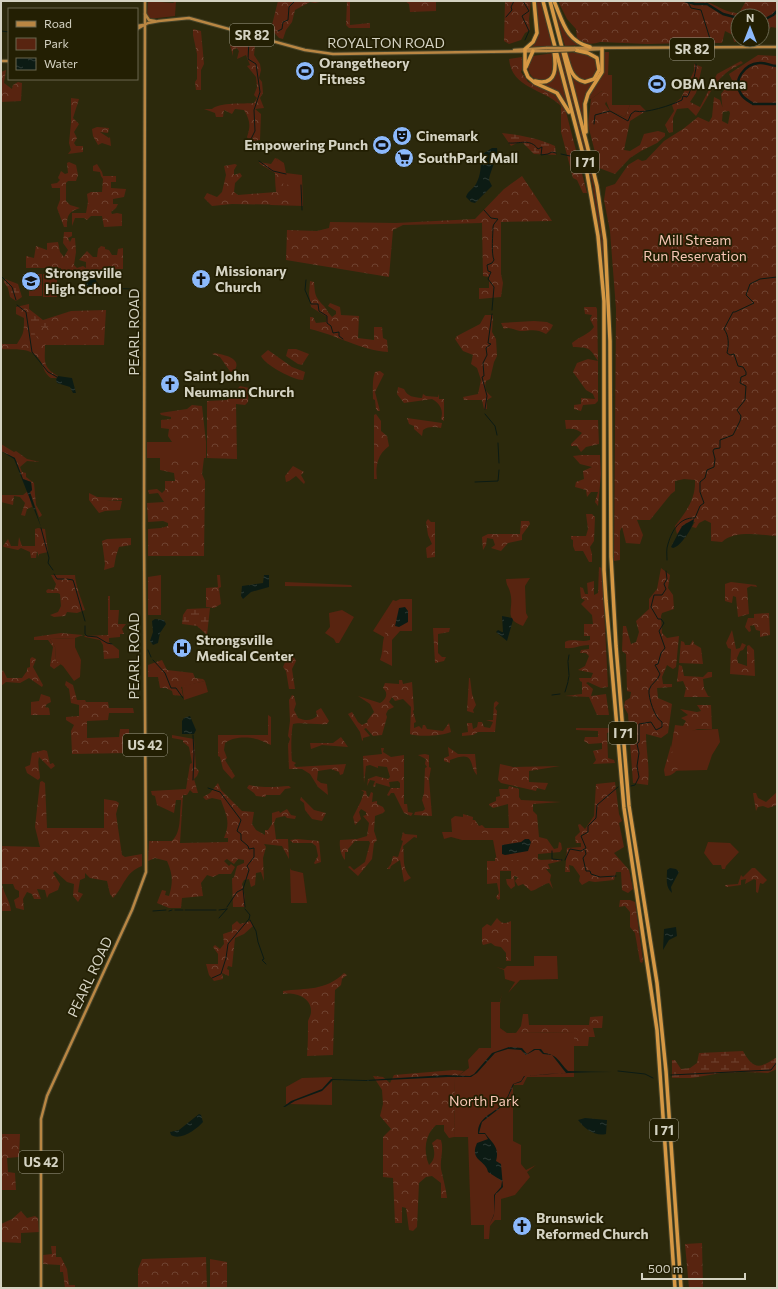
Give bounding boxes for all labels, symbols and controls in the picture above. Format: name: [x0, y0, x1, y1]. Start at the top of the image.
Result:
legend: [8, 8, 138, 80]
north arrow: [730, 8, 770, 48]
text: N: [746, 11, 754, 24]
text: Road: [44, 16, 72, 30]
road number: SR 82: [230, 24, 274, 46]
street label: ROYALTON ROAD: [327, 34, 445, 51]
text: Park: [44, 36, 70, 50]
road number: SR 82: [670, 38, 714, 60]
place label: Orangetheory Fitness: [319, 54, 410, 87]
text: Water: [44, 56, 78, 70]
sports icon: Orangetheory Fitness: [294, 60, 316, 82]
sports icon: OBM Arena: [646, 73, 668, 95]
place label: OBM Arena: [671, 75, 746, 92]
theatre icon: Cinemark: [391, 125, 413, 147]
place label: Cinemark: [416, 127, 478, 144]
sports icon: Empowering Punch: [371, 134, 393, 156]
place label: Empowering Punch: [244, 136, 368, 153]
supermarket icon: SouthPark Mall: [393, 147, 415, 169]
place label: SouthPark Mall: [418, 149, 518, 166]
road number: I 71: [571, 151, 599, 173]
park label: Mill Stream Run Reservation: [643, 231, 747, 264]
place label: Missionary Church: [215, 262, 287, 295]
place label: Strongsville High School: [45, 264, 122, 297]
church icon: Missionary Church: [190, 268, 212, 290]
school or university icon: Strongsville High School: [20, 270, 42, 292]
street label: PEARL ROAD: [125, 289, 142, 375]
place label: Saint John Neumann Church: [184, 367, 294, 400]
church icon: Saint John Neumann Church: [159, 373, 181, 395]
street label: PEARL ROAD: [125, 613, 142, 699]
place label: Strongsville Medical Center: [196, 631, 294, 664]
hospital icon: Strongsville Medical Center: [171, 637, 193, 659]
road number: I 71: [609, 722, 637, 744]
road number: US 42: [123, 734, 167, 756]
street label: PEARL ROAD: [63, 934, 116, 1020]
park label: North Park: [449, 1092, 520, 1109]
road number: I 71: [650, 1119, 678, 1141]
road number: US 42: [19, 1151, 63, 1173]
place label: Brunswick Reformed Church: [536, 1209, 649, 1242]
church icon: Brunswick Reformed Church: [511, 1215, 533, 1237]
scale bar: [642, 1255, 745, 1281]
text: 500 m: [648, 1261, 683, 1275]

